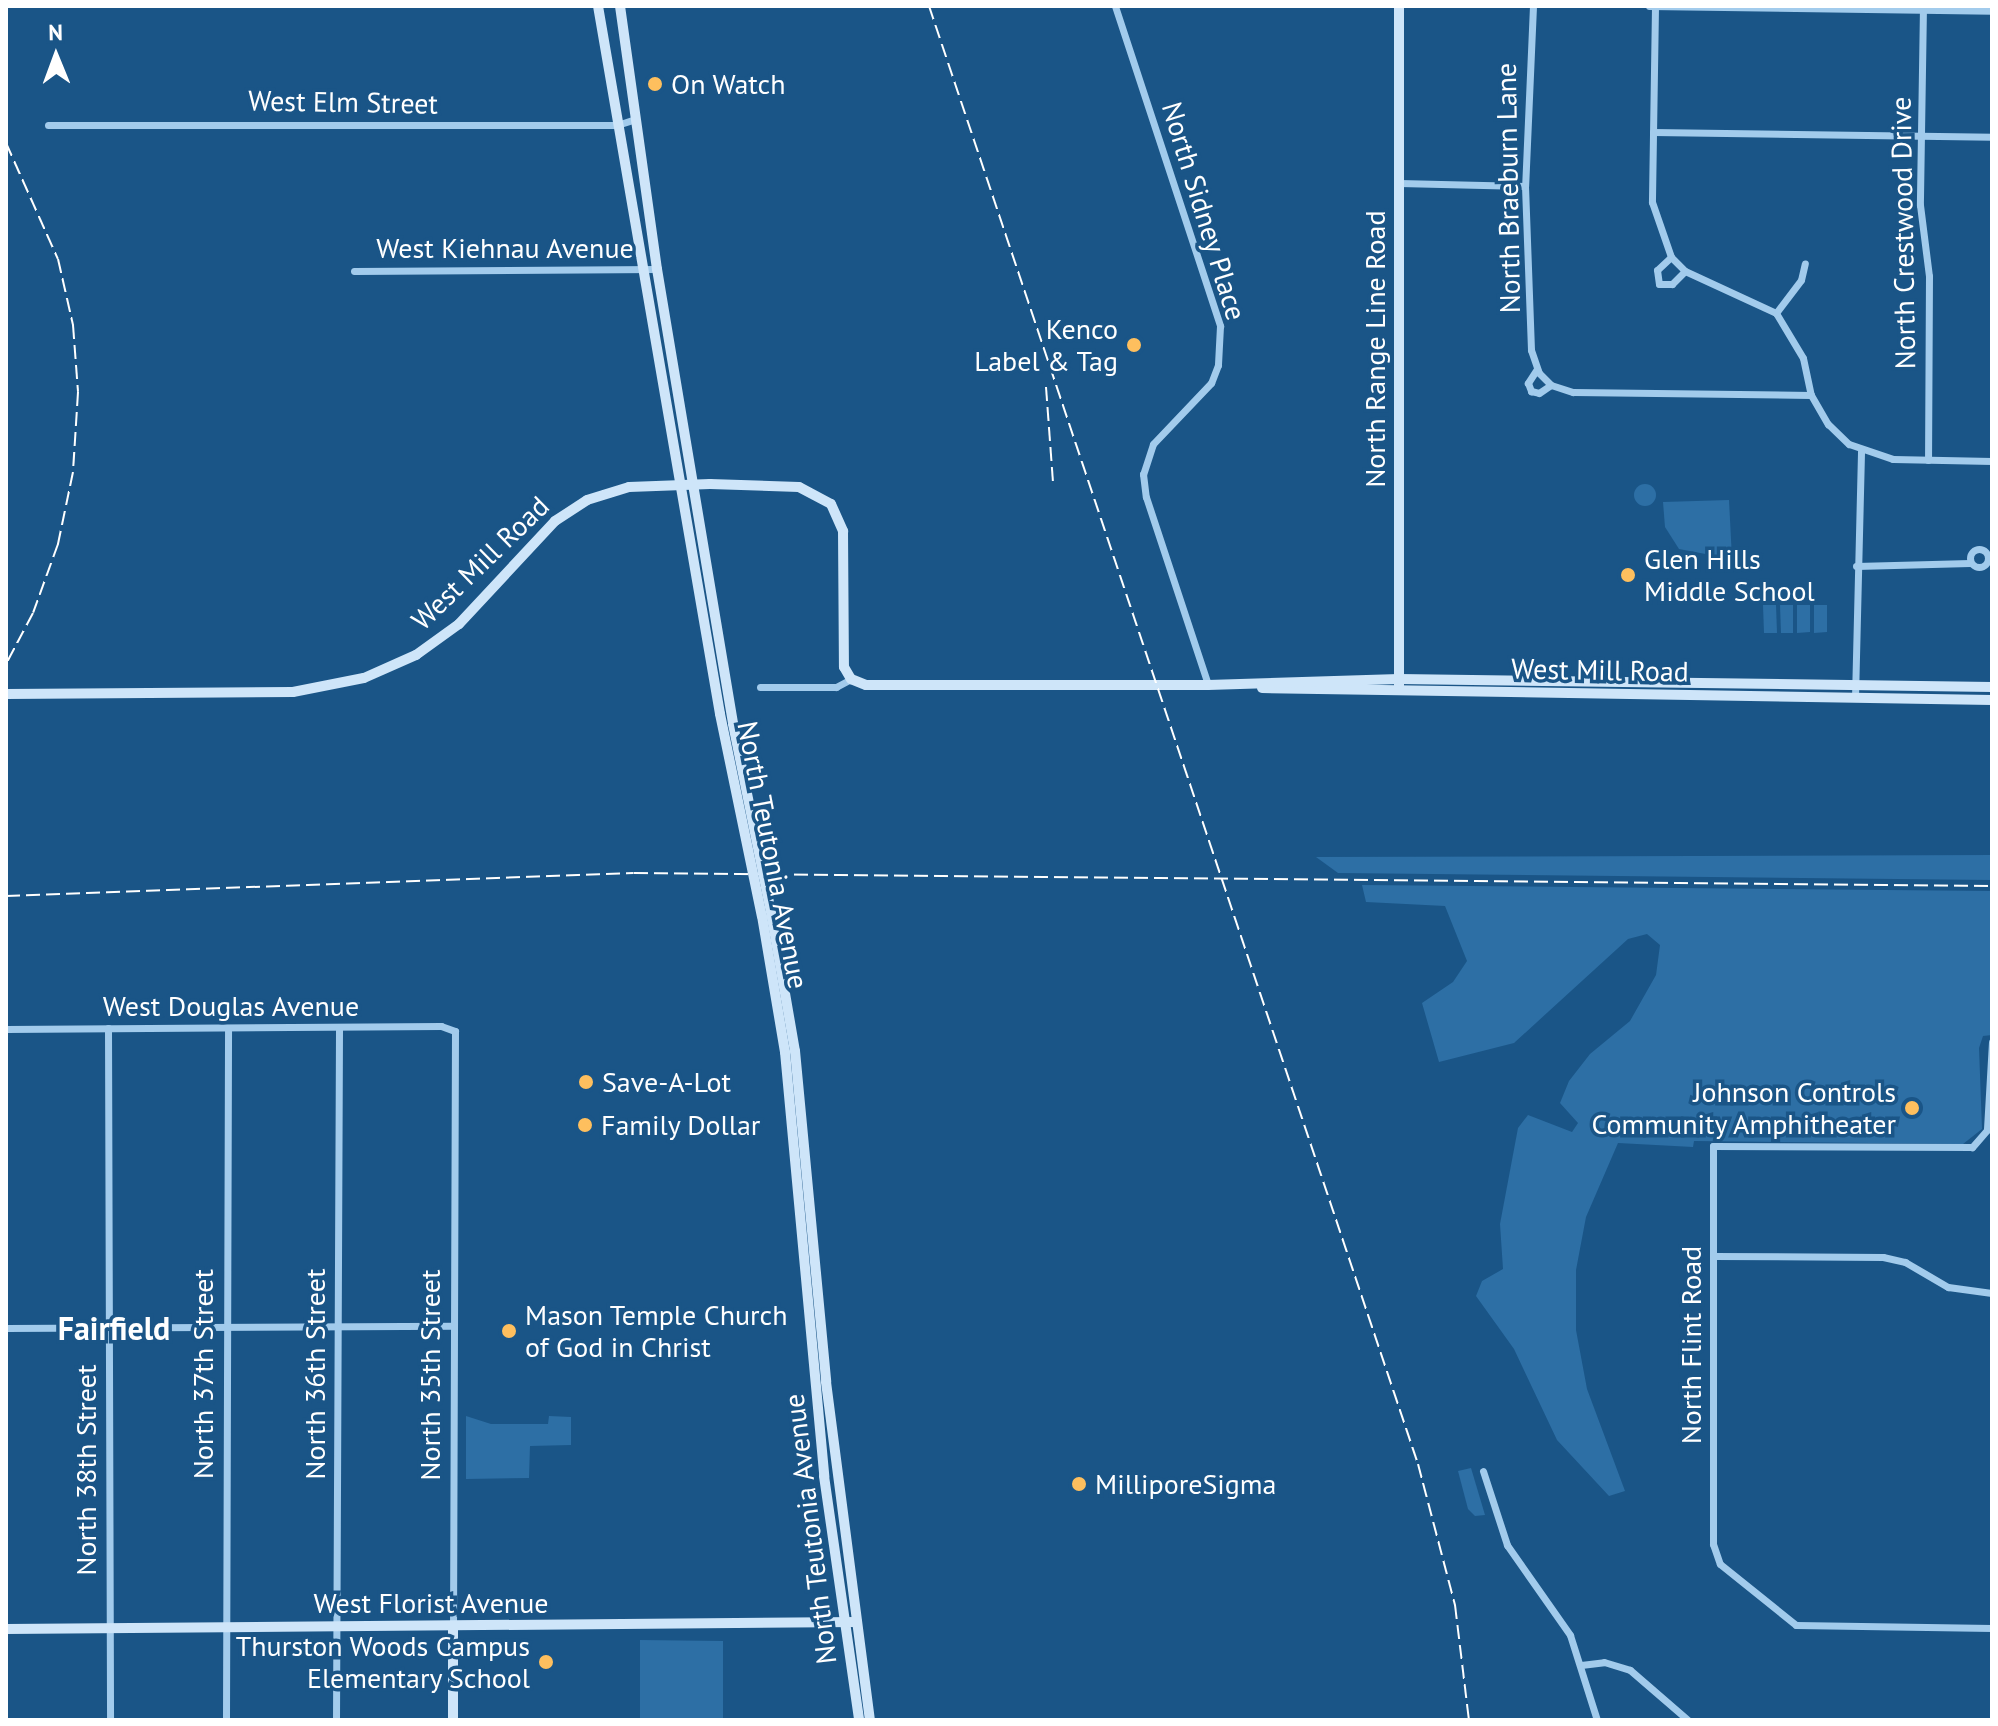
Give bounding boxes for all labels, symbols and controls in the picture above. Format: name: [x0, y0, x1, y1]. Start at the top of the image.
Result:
north arrow: [16, 16, 96, 96]
text: N: [48, 18, 63, 46]
street label: North Braeburn Lane: [1489, 63, 1527, 313]
place label: On Watch: [671, 67, 786, 101]
marker: On Watch: [646, 75, 664, 93]
street label: West Elm Street: [248, 84, 438, 120]
street label: North Crestwood Drive: [1884, 96, 1922, 370]
street label: North Sidney Place: [1155, 97, 1253, 325]
street label: North Range Line Road: [1358, 210, 1392, 488]
street label: West Kiehnau Avenue: [376, 231, 634, 265]
place label: Kenco Label & Tag: [973, 312, 1118, 378]
marker: Kenco Label & Tag: [1125, 336, 1143, 354]
street label: West Mill Road: [404, 489, 556, 637]
place label: Glen Hills Middle School: [1644, 542, 1815, 608]
marker: Glen Hills Middle School: [1619, 566, 1637, 584]
street label: West Mill Road: [1511, 652, 1689, 688]
street label: North Teutonia Avenue: [730, 718, 816, 992]
street label: West Douglas Avenue: [102, 989, 360, 1023]
place label: Save-A-Lot: [602, 1065, 731, 1099]
marker: Save-A-Lot: [577, 1073, 595, 1091]
place label: Johnson Controls Community Amphitheater: [1590, 1075, 1896, 1141]
marker: Johnson Controls Community Amphitheater: [1903, 1099, 1921, 1117]
place label: Family Dollar: [601, 1108, 761, 1142]
marker: Family Dollar: [576, 1116, 594, 1134]
street label: North Flint Road: [1674, 1246, 1708, 1444]
street label: North 37th Street: [186, 1269, 220, 1479]
street label: North 36th Street: [298, 1269, 332, 1479]
street label: North 35th Street: [413, 1270, 447, 1480]
place label: Mason Temple Church of God in Christ: [525, 1298, 788, 1364]
district label: Fairfield: [58, 1309, 170, 1347]
marker: Mason Temple Church of God in Christ: [500, 1322, 518, 1340]
street label: North 38th Street: [69, 1365, 103, 1575]
street label: North Teutonia Avenue: [777, 1391, 843, 1667]
place label: MilliporeSigma: [1095, 1467, 1276, 1501]
marker: MilliporeSigma: [1070, 1475, 1088, 1493]
street label: West Florist Avenue: [313, 1586, 549, 1620]
place label: Thurston Woods Campus Elementary School: [235, 1629, 530, 1695]
marker: Thurston Woods Campus Elementary School: [537, 1653, 555, 1671]

